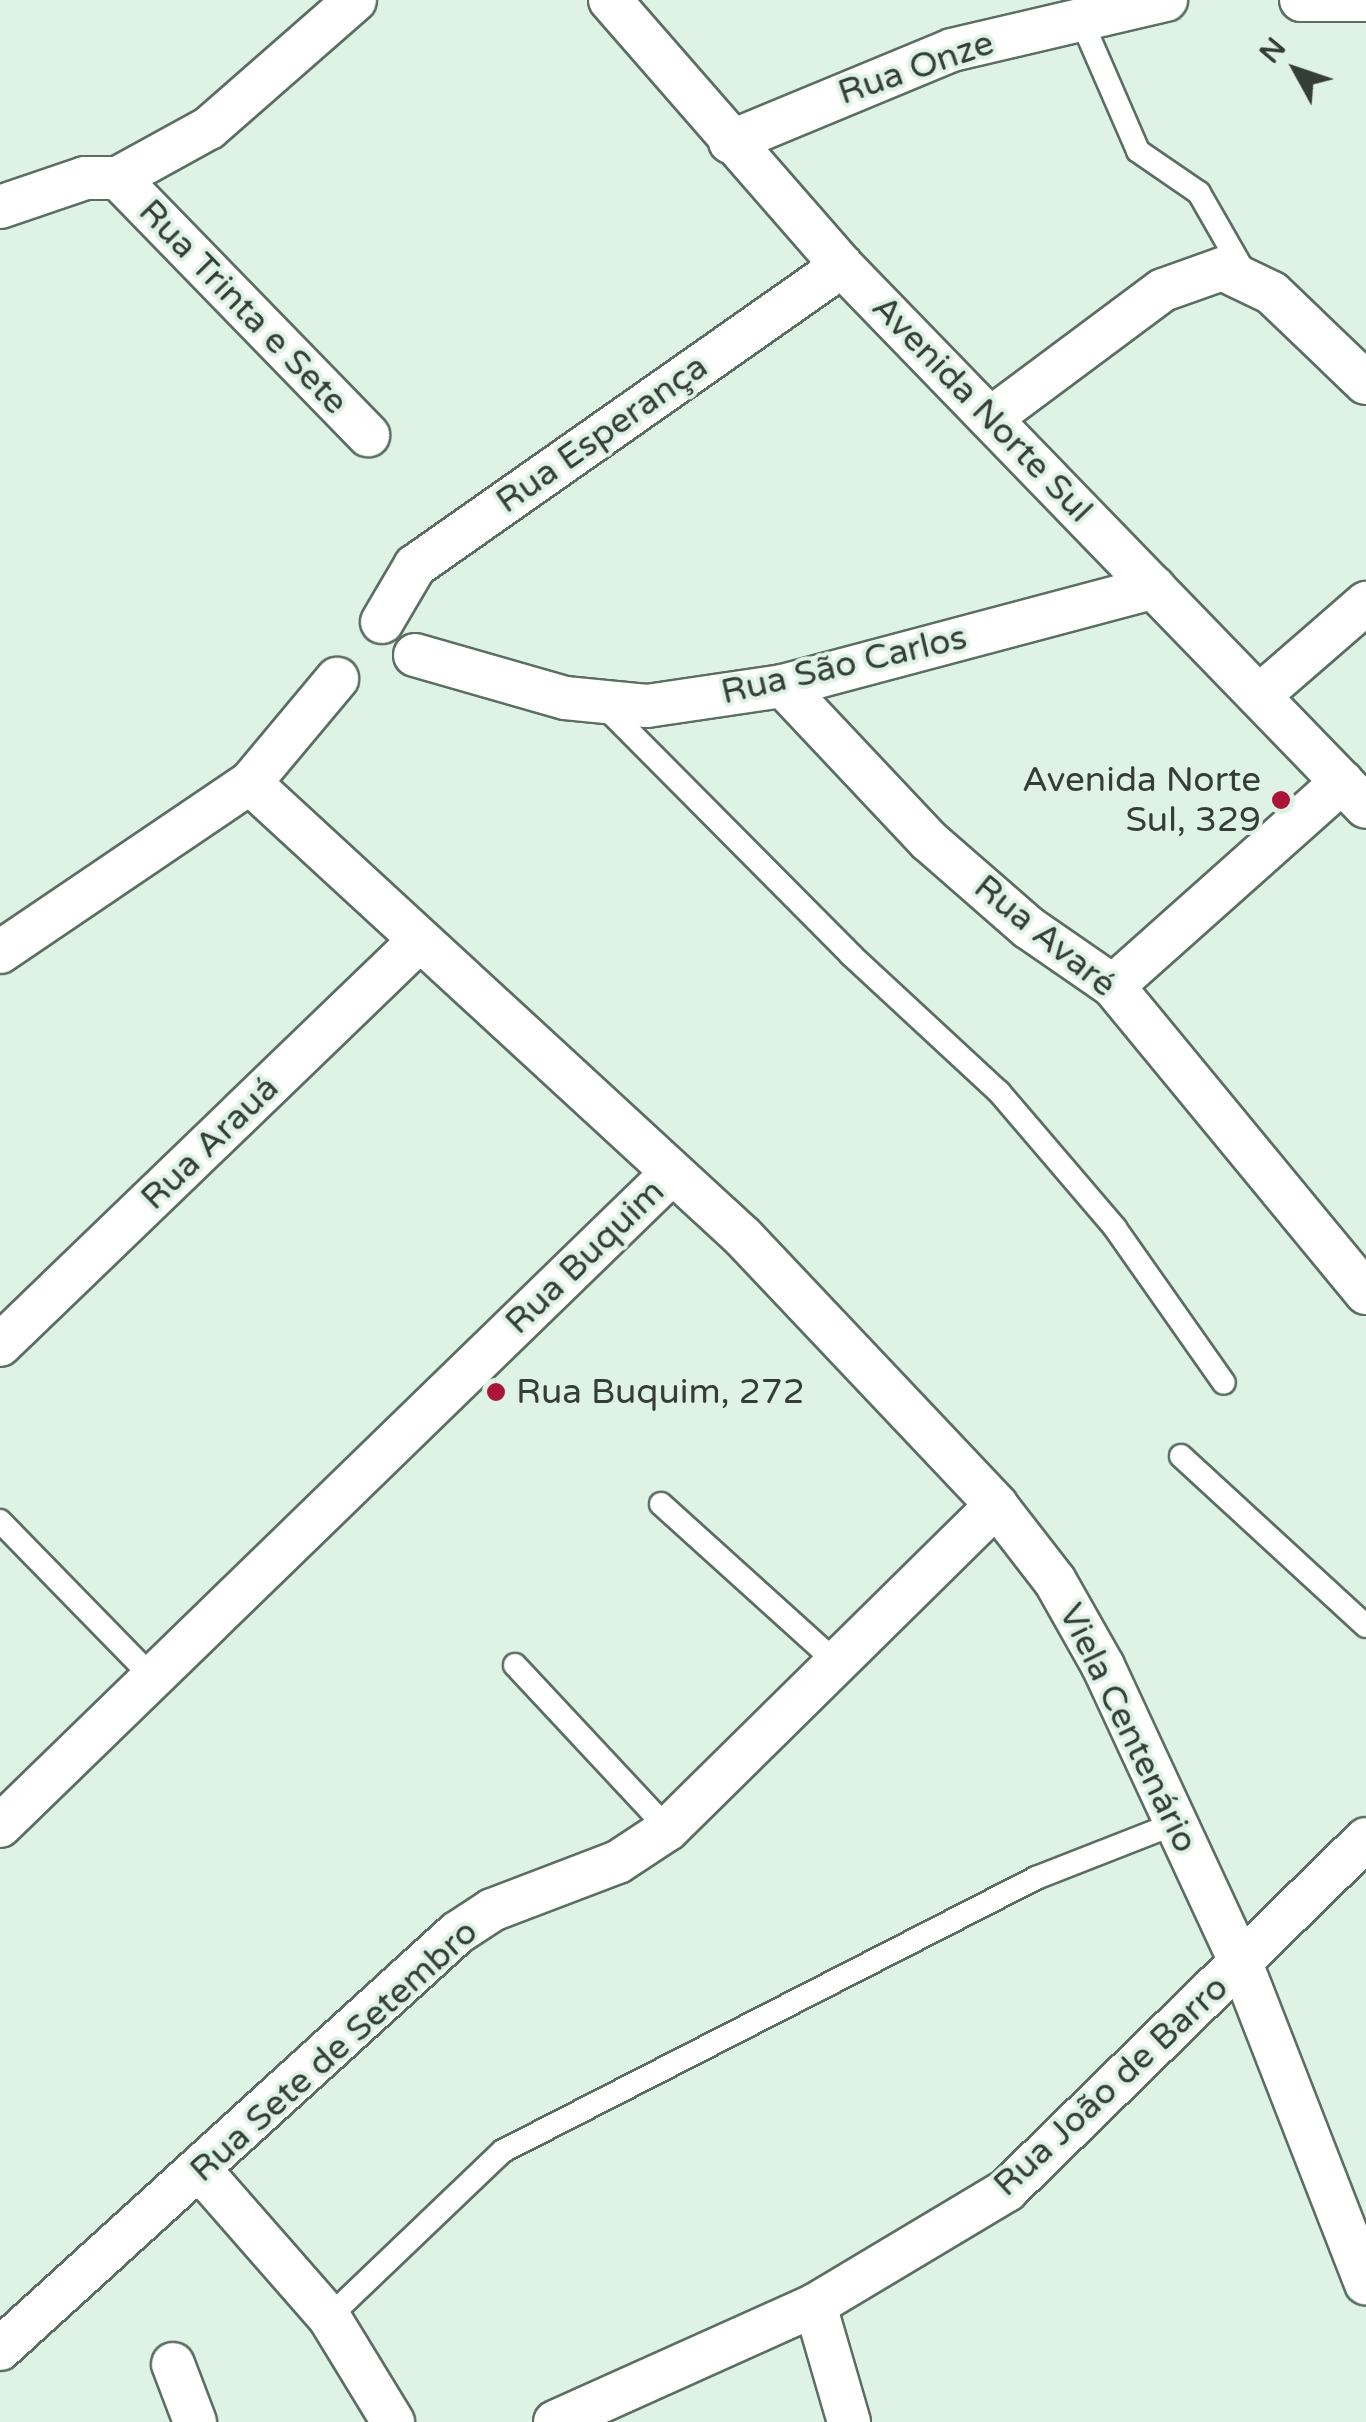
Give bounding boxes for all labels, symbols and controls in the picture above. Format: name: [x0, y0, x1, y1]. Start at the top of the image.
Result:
north arrow: [1246, 20, 1346, 120]
street label: Rua Onze: [833, 22, 999, 114]
text: N: [1253, 31, 1293, 70]
street label: Rua Trinta e Sete: [130, 191, 356, 423]
street label: Avenida Norte Sul: [863, 287, 1101, 531]
street label: Rua Esperança: [488, 346, 716, 522]
street label: Rua São Carlos: [717, 616, 971, 714]
place label: Avenida Norte Sul, 329: [1022, 759, 1261, 841]
marker: Avenida Norte Sul, 329: [1270, 789, 1292, 811]
street label: Rua Avaré: [966, 866, 1124, 1006]
street label: Rua Arauá: [133, 1067, 287, 1219]
street label: Rua Buquim: [497, 1171, 673, 1343]
place label: Rua Buquim, 272: [516, 1371, 805, 1413]
marker: Rua Buquim, 272: [485, 1381, 507, 1403]
street label: Viela Centenário: [1050, 1597, 1206, 1859]
street label: Rua Sete de Setembro: [182, 1911, 486, 2191]
street label: Rua João de Barro: [985, 1967, 1237, 2205]

